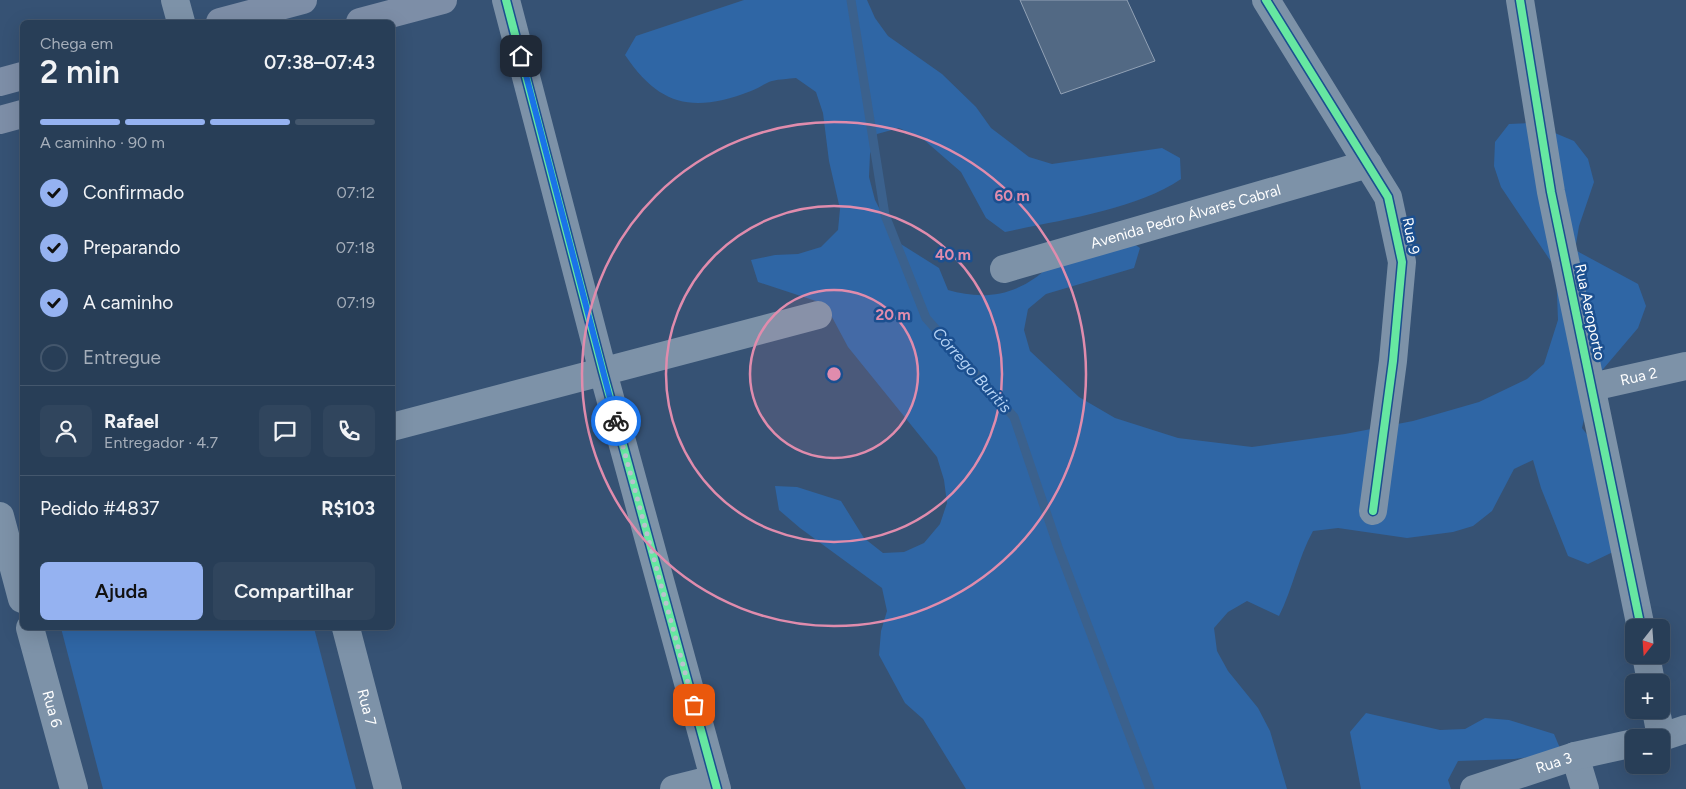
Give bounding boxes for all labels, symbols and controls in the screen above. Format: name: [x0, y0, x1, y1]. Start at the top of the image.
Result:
text: Chega em: [40, 34, 113, 53]
pin: [500, 35, 542, 77]
icon: home: [507, 42, 535, 70]
text: 07:38–07:43: [264, 51, 375, 74]
text: 2 min: [40, 53, 120, 91]
text: A caminho · 90 m: [40, 133, 165, 152]
icon: check: [40, 179, 68, 207]
text: Confirmado: [83, 181, 184, 204]
street label: Avenida Pedro Álvares Cabral: [1088, 181, 1283, 253]
text: 07:12: [337, 183, 375, 202]
text: 60 m: [994, 187, 1030, 205]
street label: Rua 9: [1399, 216, 1423, 256]
icon: check: [40, 234, 68, 262]
text: Preparando: [83, 236, 181, 259]
text: 07:18: [336, 238, 375, 257]
text: 40 m: [935, 246, 971, 264]
street label: Rua Aeroporto: [1571, 262, 1609, 362]
icon: check: [40, 289, 68, 317]
text: A caminho: [83, 291, 173, 314]
text: 07:19: [336, 293, 375, 312]
text: 20 m: [875, 306, 911, 324]
water label: Córrego Buritis: [929, 323, 1016, 417]
text: Entregue: [83, 346, 161, 369]
street label: Rua 2: [1619, 364, 1659, 389]
centre of rings: [825, 365, 843, 383]
courier: [591, 396, 641, 446]
button: person: [40, 405, 92, 457]
button: chat: [259, 405, 311, 457]
button: phone: [323, 405, 375, 457]
icon: bike: [602, 407, 630, 435]
text: Rafael: [104, 410, 159, 433]
text: Entregador · 4.7: [104, 433, 218, 452]
text: Pedido #4837: [40, 497, 160, 520]
text: R$103: [321, 497, 375, 520]
button: Ajuda: [40, 562, 203, 620]
button: Compartilhar: [213, 562, 375, 620]
north arrow: [1625, 619, 1670, 664]
map controls: [1625, 619, 1670, 774]
button: +: [1625, 674, 1670, 719]
pin: [673, 684, 715, 726]
street label: Rua 7: [353, 687, 380, 728]
street label: Rua 6: [39, 689, 66, 730]
icon: bag: [680, 691, 708, 719]
button: −: [1625, 729, 1670, 774]
street label: Rua 3: [1533, 749, 1574, 777]

